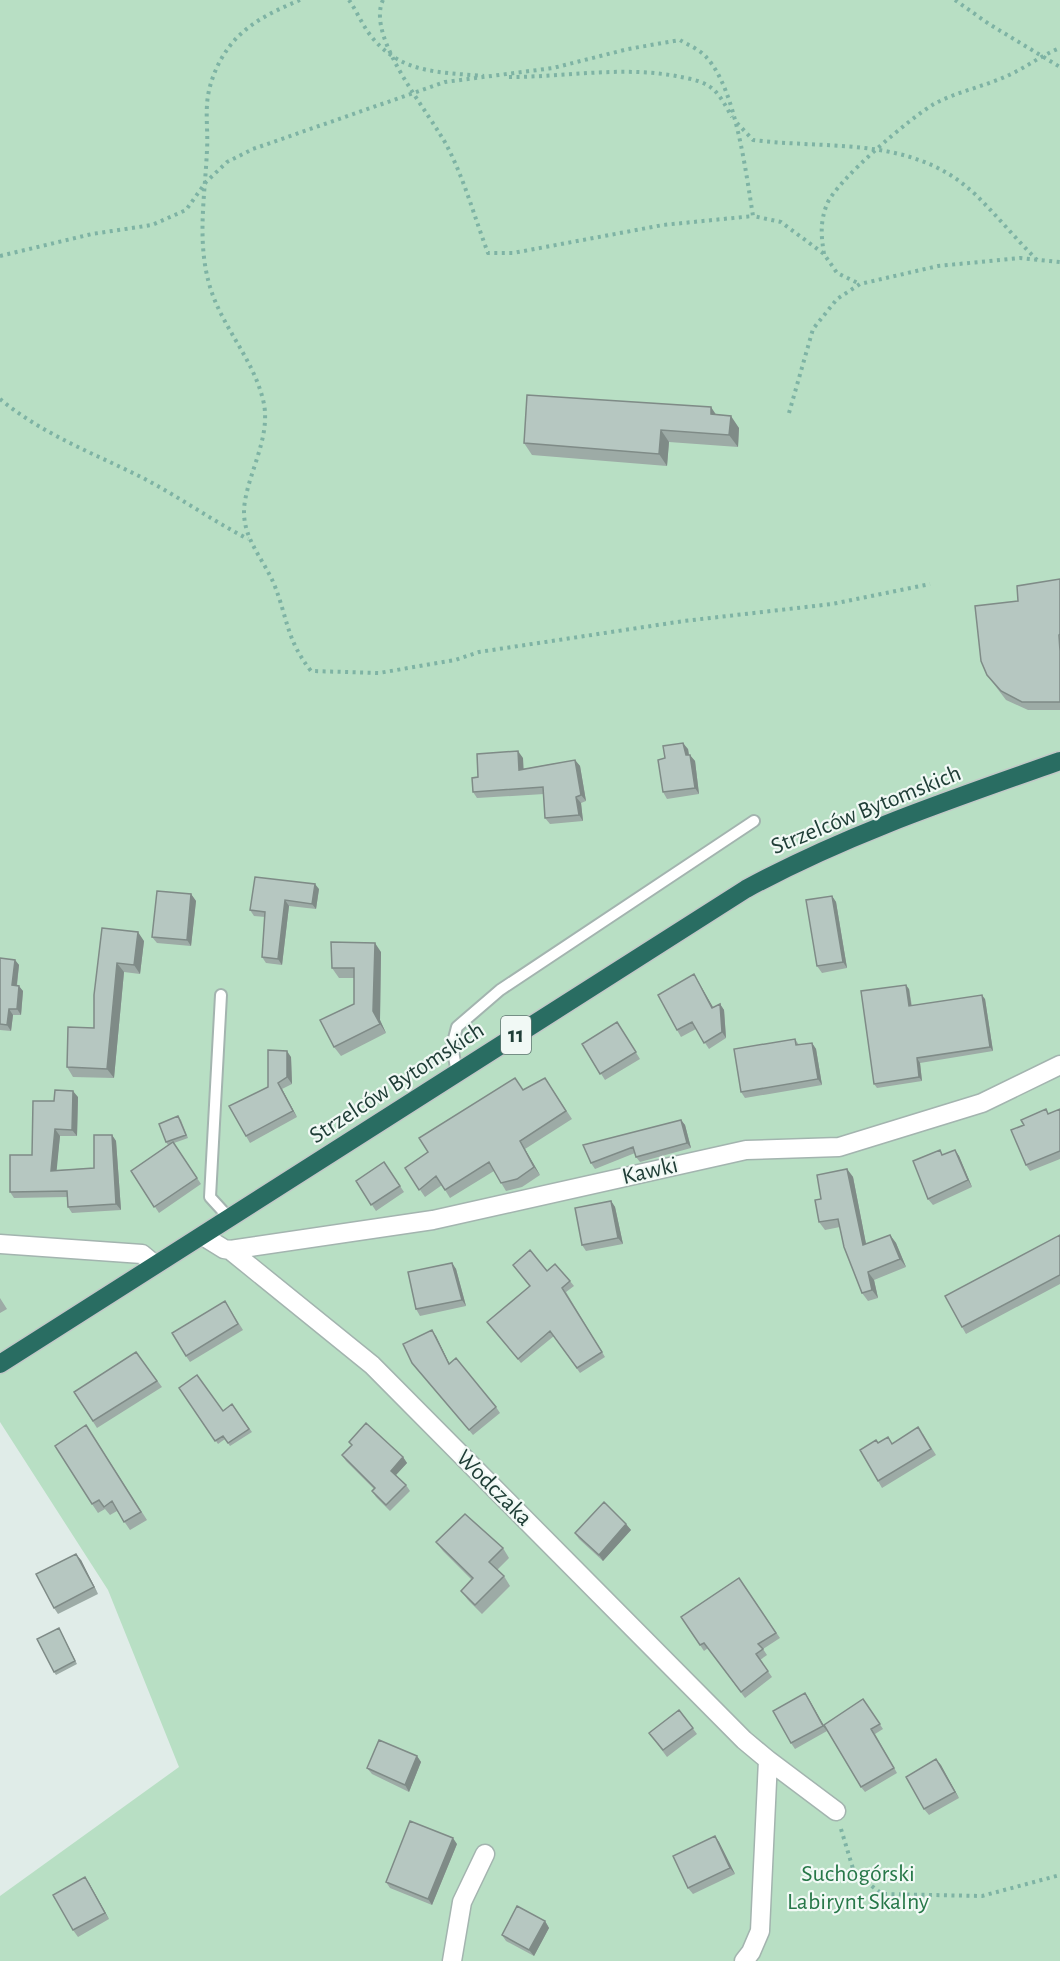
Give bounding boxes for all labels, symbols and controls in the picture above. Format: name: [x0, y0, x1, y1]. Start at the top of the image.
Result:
street label: Strzelców Bytomskich: [768, 761, 964, 859]
road number: 11: [501, 1016, 531, 1054]
street label: Strzelców Bytomskich: [305, 1018, 489, 1148]
street label: Kawki: [620, 1153, 680, 1189]
street label: Wodczaka: [451, 1445, 537, 1531]
park label: Suchogórski Labirynt Skalny: [787, 1862, 929, 1914]

